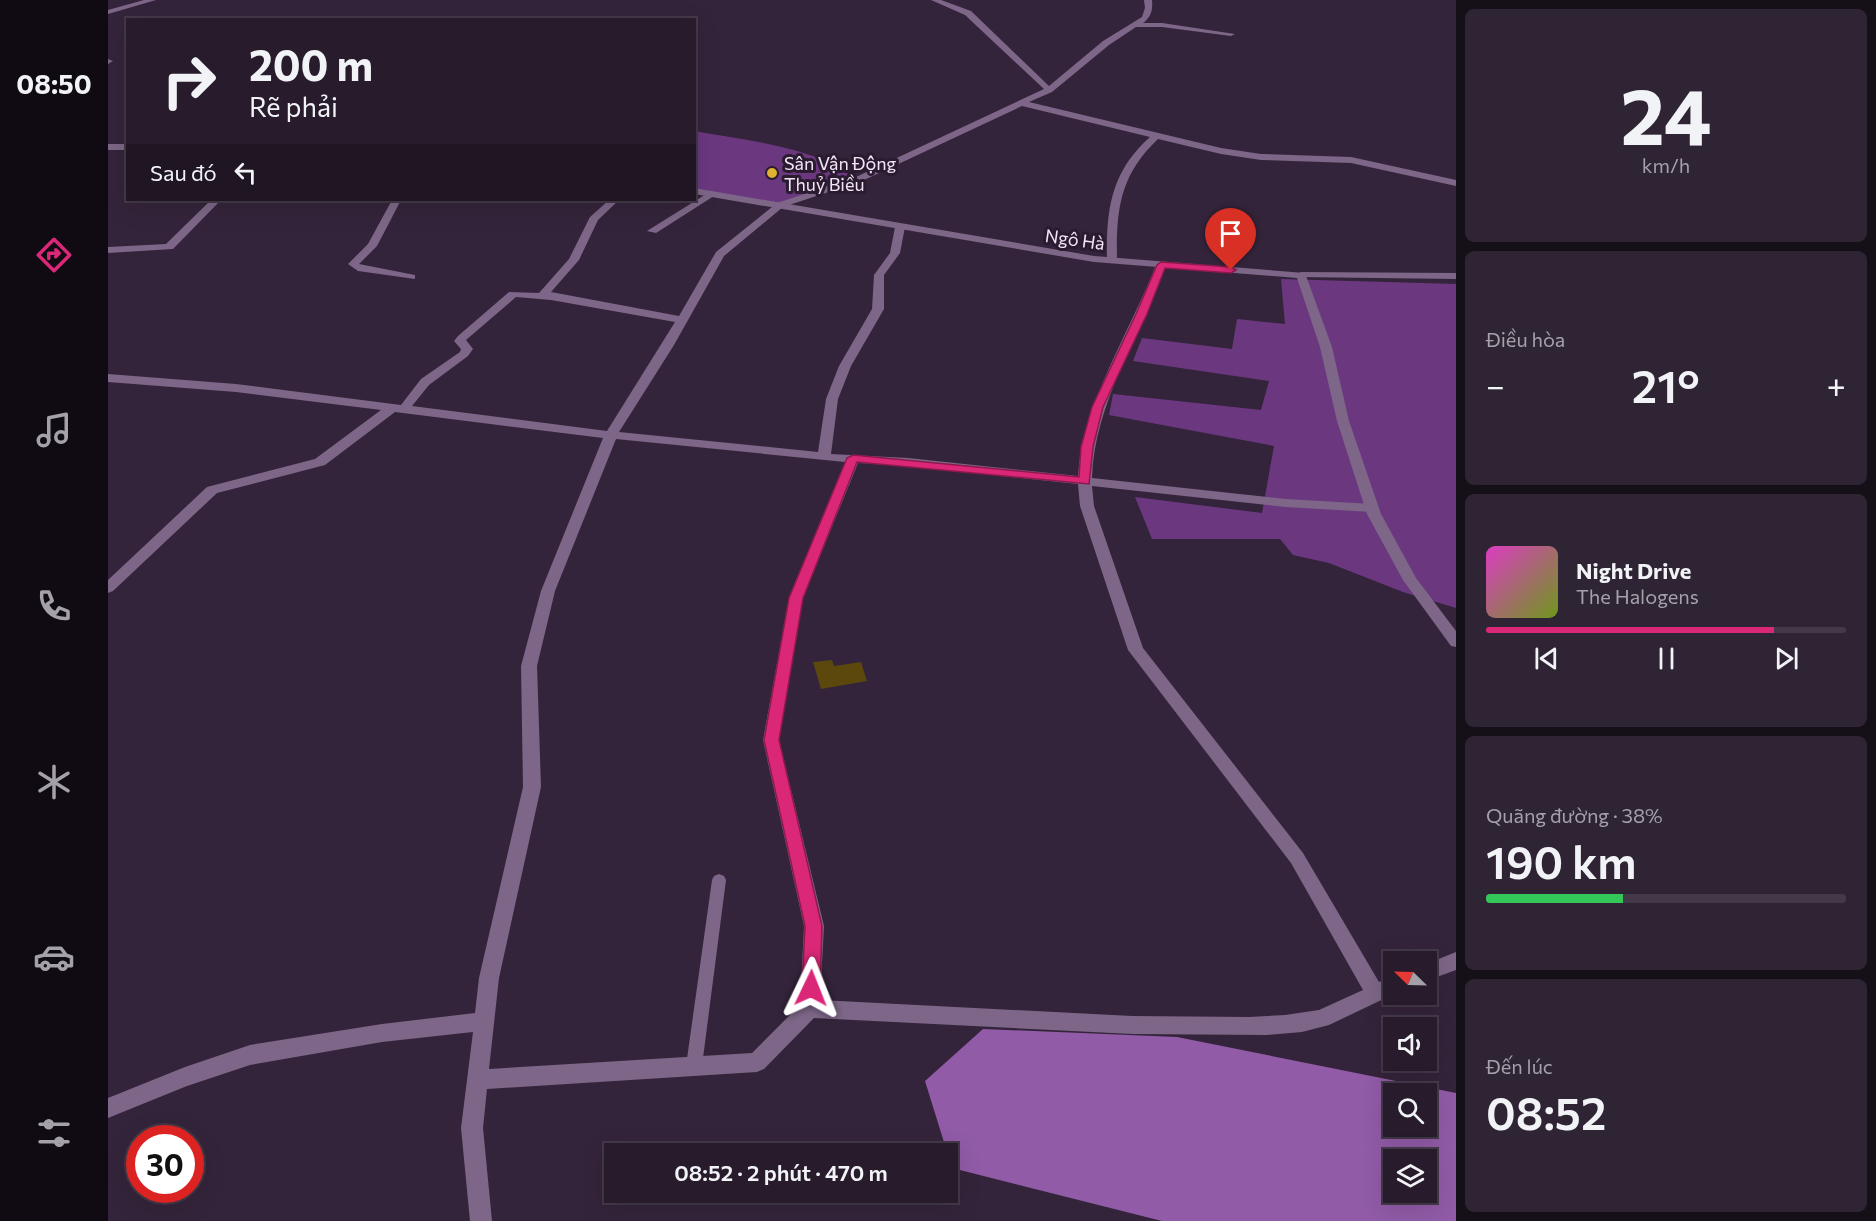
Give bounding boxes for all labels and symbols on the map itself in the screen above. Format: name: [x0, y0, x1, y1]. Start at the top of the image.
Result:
place label: Sân Vận Động Thuỷ Biều: [784, 152, 896, 195]
marker: Sân Vận Động Thuỷ Biều: [765, 166, 779, 180]
pin: [1205, 208, 1256, 270]
street label: Ngô Hà: [1044, 224, 1106, 254]
north arrow: [1383, 951, 1437, 1005]
position arrow: [779, 956, 843, 1020]
speed limit sign: 30: [126, 1125, 204, 1203]

